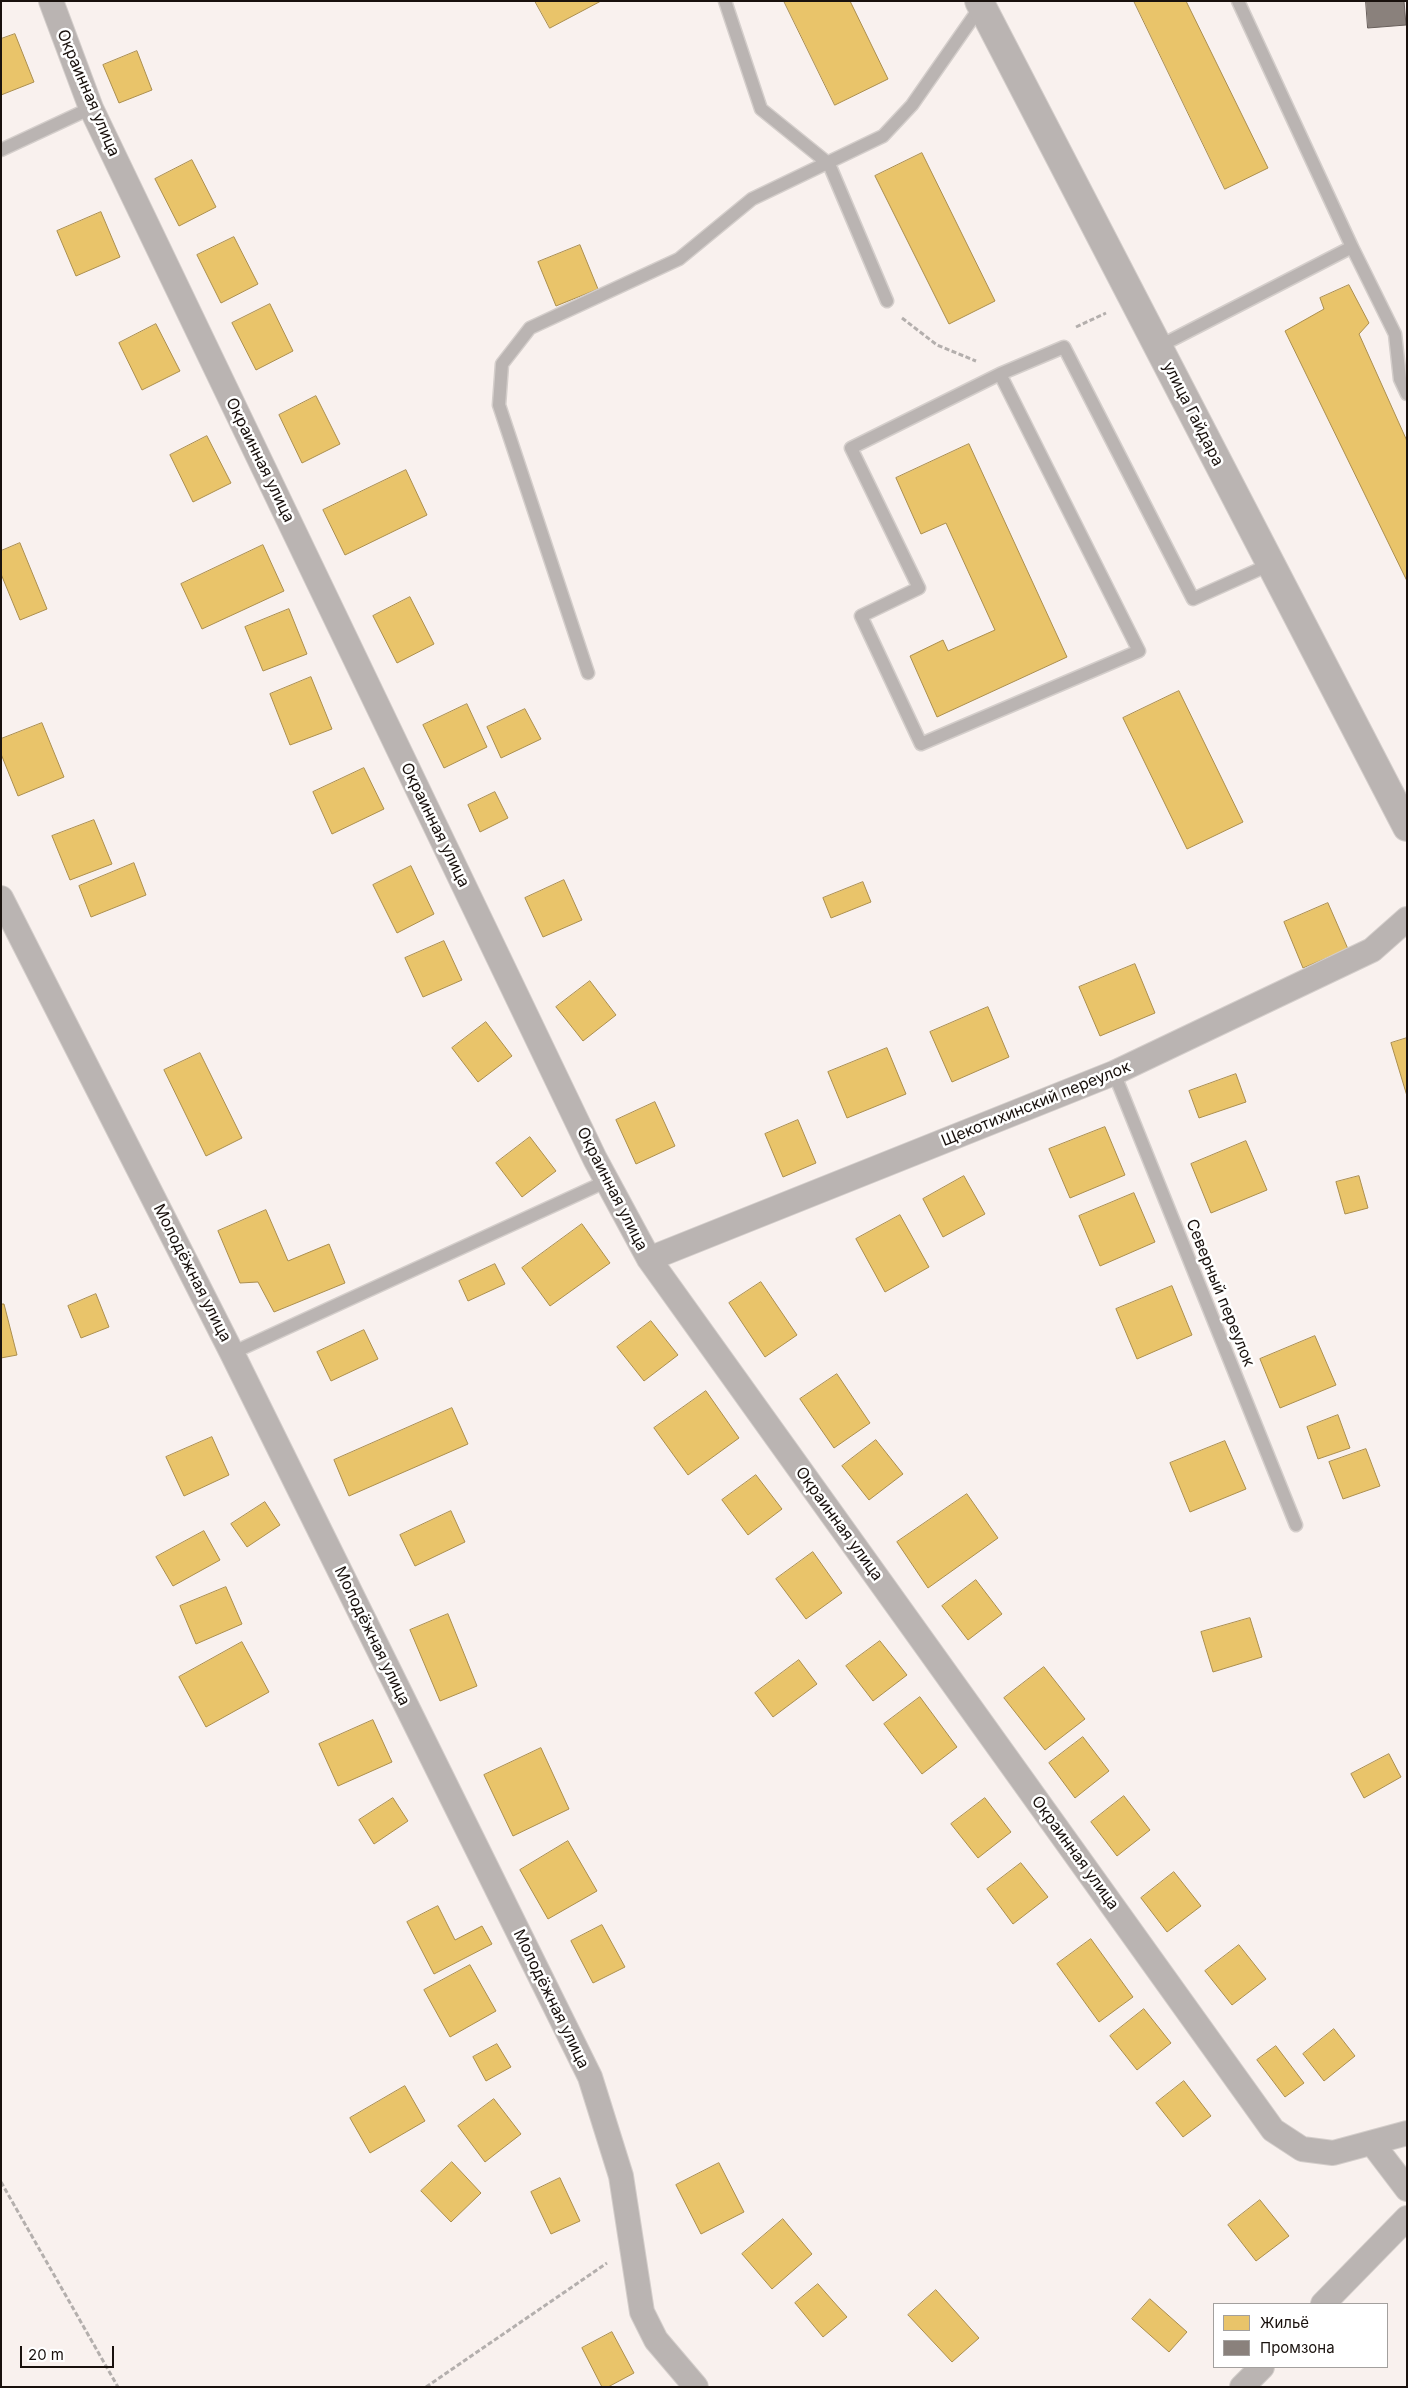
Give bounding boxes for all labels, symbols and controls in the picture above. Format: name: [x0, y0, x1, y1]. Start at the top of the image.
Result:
street label: Окраинная улица: [53, 27, 123, 159]
street label: улица Гайдара: [1158, 359, 1228, 469]
street label: Окраинная улица: [222, 395, 298, 525]
street label: Окраинная улица: [397, 760, 473, 890]
street label: Щекотихинский переулок: [939, 1057, 1133, 1151]
street label: Окраинная улица: [573, 1124, 651, 1254]
street label: Молодёжная улица: [149, 1201, 235, 1345]
street label: Северный переулок: [1182, 1216, 1258, 1370]
street label: Окраинная улица: [791, 1463, 887, 1585]
street label: Молодёжная улица: [330, 1563, 414, 1709]
street label: Окраинная улица: [1027, 1792, 1123, 1914]
street label: Молодёжная улица: [509, 1926, 593, 2072]
legend: [1213, 2303, 1388, 2368]
text: Жильё: [1260, 2313, 1309, 2332]
scale bar: [22, 2336, 116, 2368]
text: Промзона: [1260, 2338, 1335, 2357]
text: 20 m: [28, 2345, 64, 2364]

